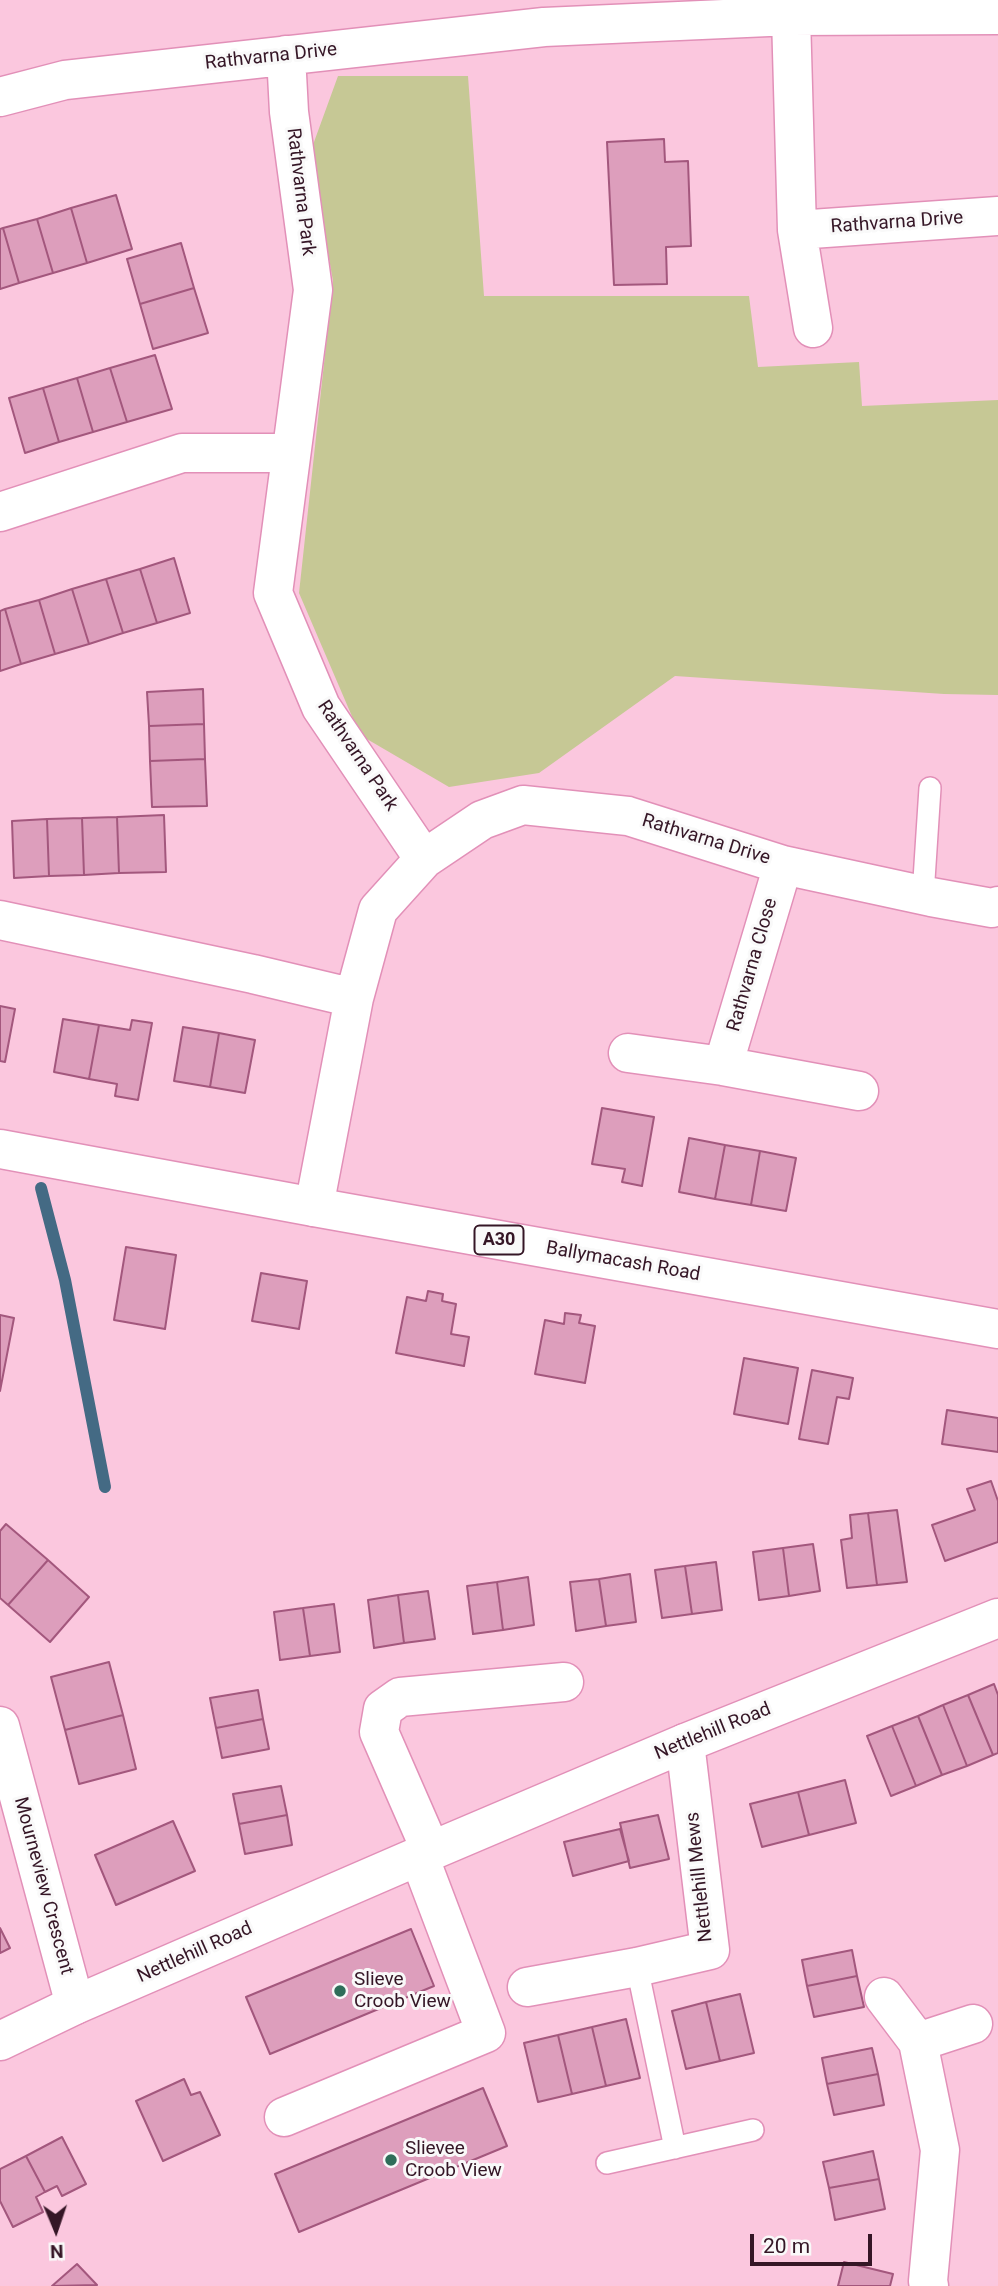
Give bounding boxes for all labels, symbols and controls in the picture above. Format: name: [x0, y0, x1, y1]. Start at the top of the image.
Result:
street label: Rathvarna Drive: [204, 39, 338, 75]
street label: Rathvarna Park: [281, 127, 319, 257]
street label: Rathvarna Drive: [830, 207, 964, 239]
street label: Rathvarna Park: [312, 696, 402, 816]
street label: Rathvarna Drive: [639, 810, 773, 870]
street label: Rathvarna Close: [723, 896, 783, 1034]
road number: A30: [475, 1226, 524, 1254]
street label: Ballymacash Road: [544, 1237, 702, 1287]
street label: Nettlehill Road: [652, 1698, 774, 1766]
street label: Mourneview Crescent: [8, 1795, 78, 1977]
street label: Nettlehill Mews: [682, 1811, 718, 1943]
street label: Nettlehill Road: [134, 1917, 256, 1989]
place label: Slieve Croob View: [354, 1969, 451, 2013]
marker: Slieve Croob View: [332, 1983, 348, 1999]
place label: Slievee Croob View: [405, 2138, 502, 2182]
marker: Slievee Croob View: [383, 2152, 399, 2168]
north arrow: [21, 2195, 91, 2265]
scale bar: [753, 2220, 876, 2264]
text: 20 m: [763, 2234, 810, 2258]
text: N: [50, 2240, 64, 2263]

